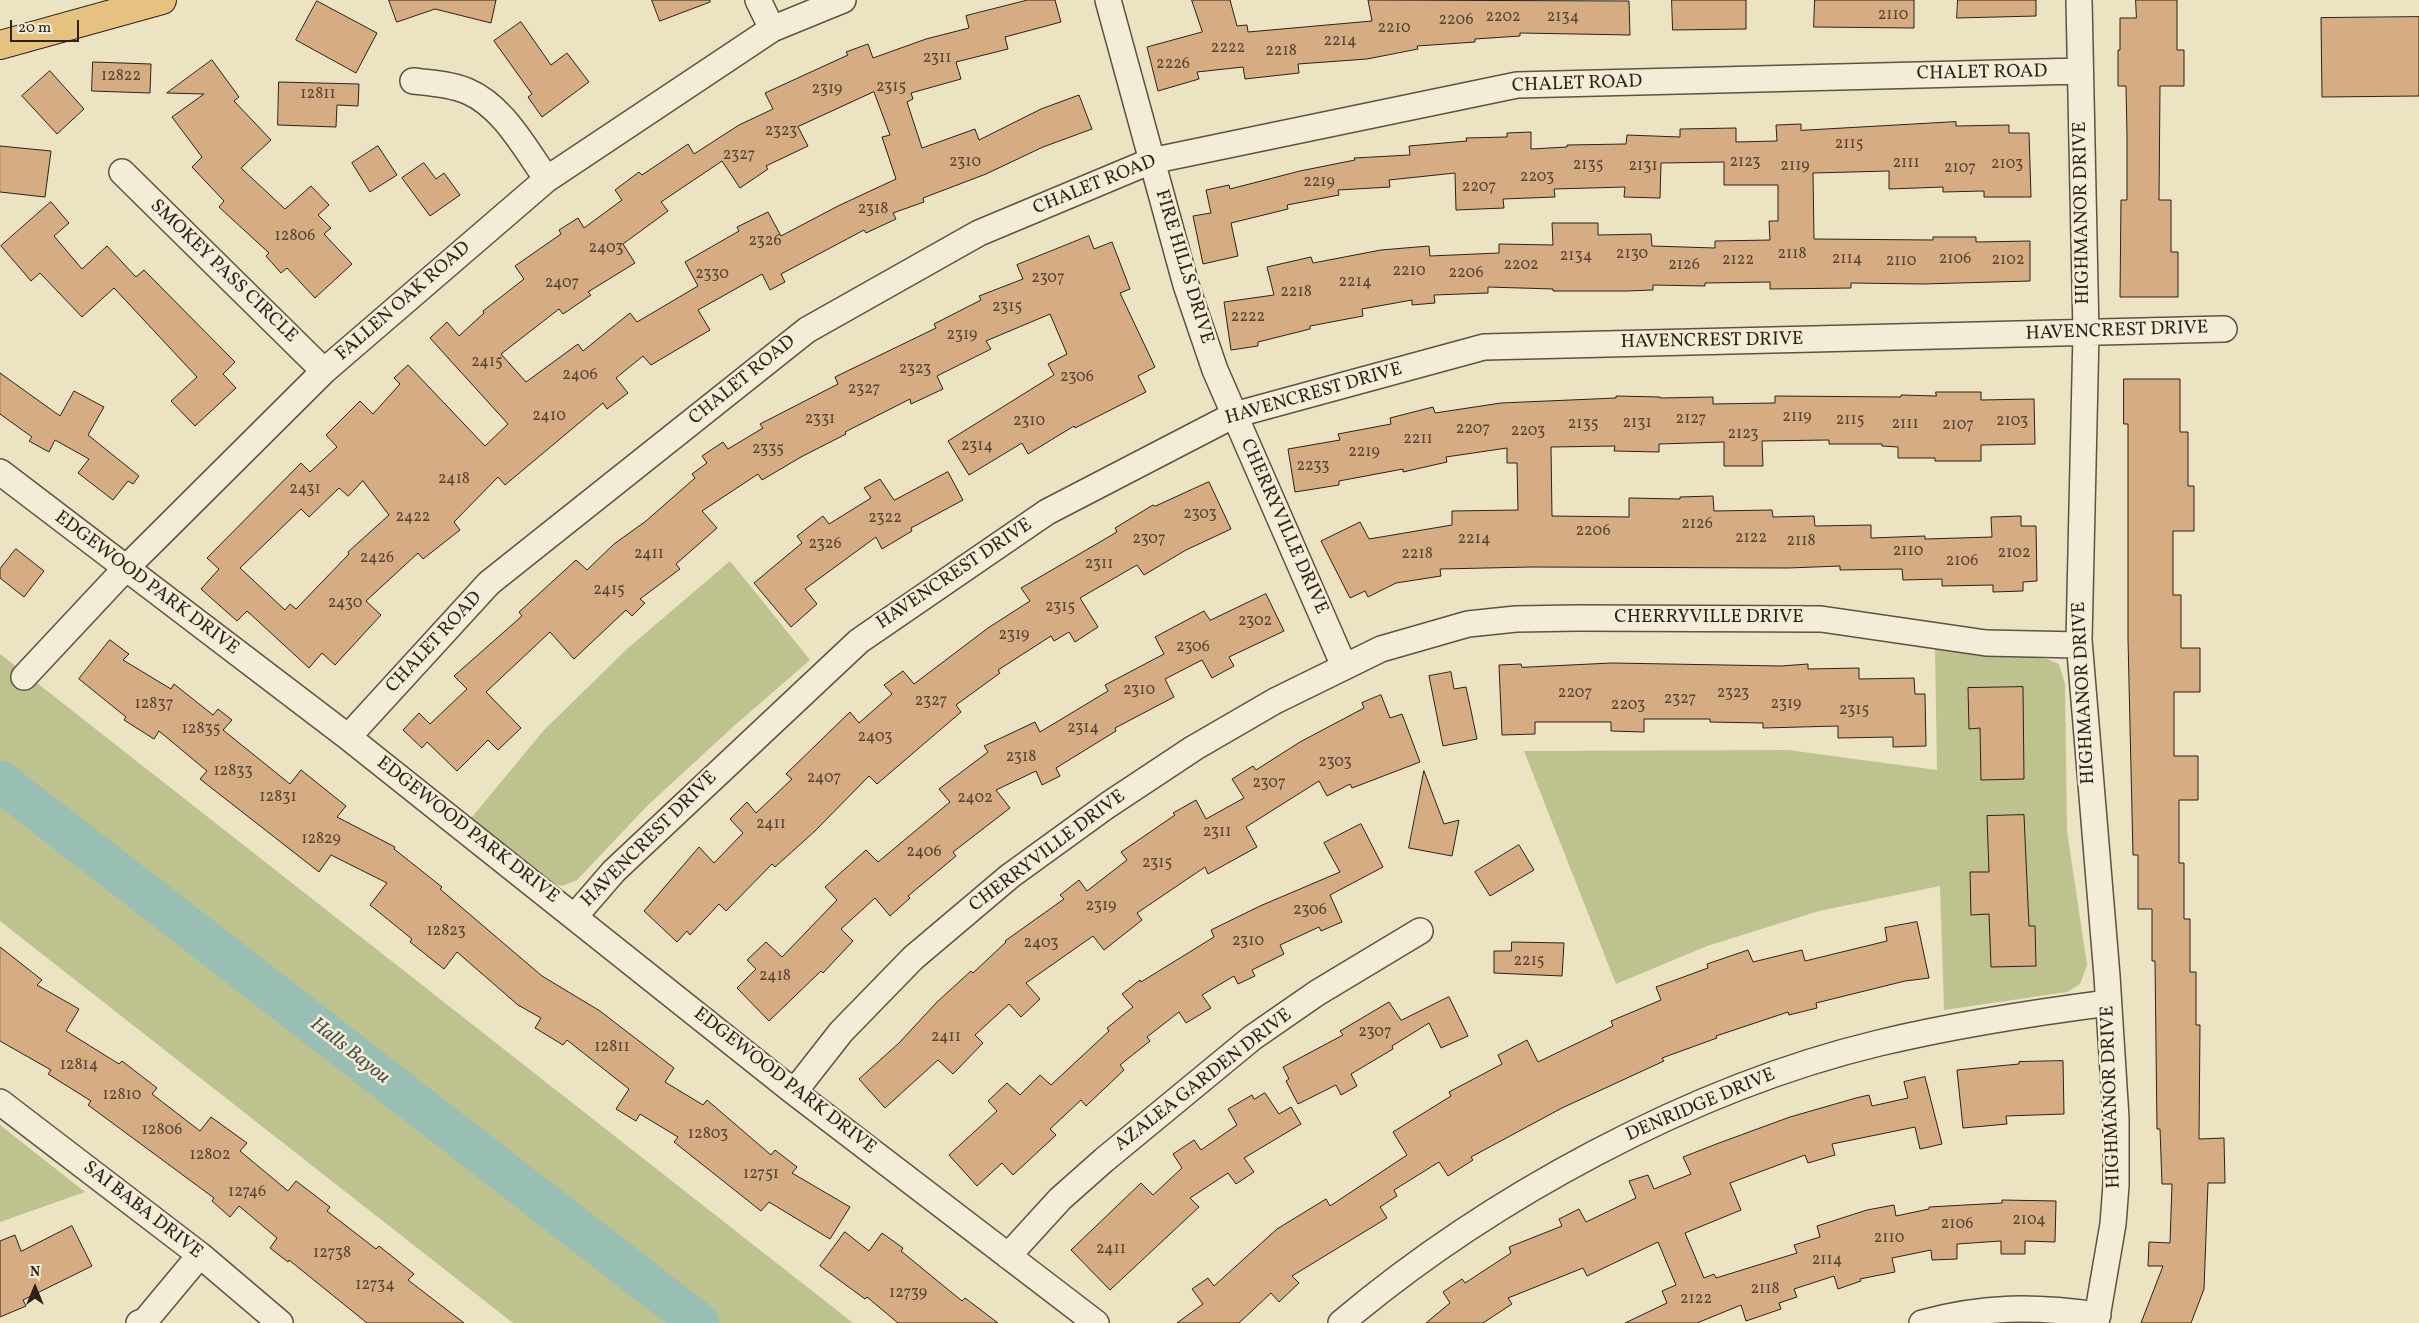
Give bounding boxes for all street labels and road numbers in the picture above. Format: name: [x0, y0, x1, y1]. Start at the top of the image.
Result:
street label: CHALET ROAD: [1917, 61, 2047, 87]
street label: CHALET ROAD: [1511, 71, 1643, 99]
street label: HIGHMANOR DRIVE: [2070, 121, 2096, 305]
street label: CHALET ROAD: [1030, 151, 1160, 221]
street label: FIRE HILLS DRIVE: [1149, 187, 1217, 347]
street label: SMOKEY PASS CIRCLE: [144, 196, 302, 348]
street label: FALLEN OAK ROAD: [332, 237, 476, 367]
street label: HAVENCREST DRIVE: [2025, 317, 2209, 347]
street label: HAVENCREST DRIVE: [1620, 329, 1804, 355]
street label: CHALET ROAD: [685, 331, 801, 431]
street label: HAVENCREST DRIVE: [1223, 359, 1405, 431]
street label: CHERRYVILLE DRIVE: [1234, 436, 1332, 618]
street label: EDGEWOOD PARK DRIVE: [49, 507, 243, 661]
street label: HAVENCREST DRIVE: [873, 514, 1037, 636]
street label: CHALET ROAD: [382, 588, 488, 698]
street label: HIGHMANOR DRIVE: [2069, 601, 2101, 785]
street label: CHERRYVILLE DRIVE: [1614, 608, 1804, 630]
street label: EDGEWOOD PARK DRIVE: [371, 753, 563, 909]
street label: HAVENCREST DRIVE: [577, 767, 723, 913]
street label: CHERRYVILLE DRIVE: [965, 786, 1131, 918]
street label: EDGEWOOD PARK DRIVE: [688, 1004, 880, 1160]
street label: AZALEA GARDEN DRIVE: [1111, 1005, 1297, 1157]
street label: HIGHMANOR DRIVE: [2097, 1005, 2127, 1189]
street label: DENRIDGE DRIVE: [1623, 1064, 1779, 1148]
street label: SAI BABA DRIVE: [78, 1157, 206, 1265]

